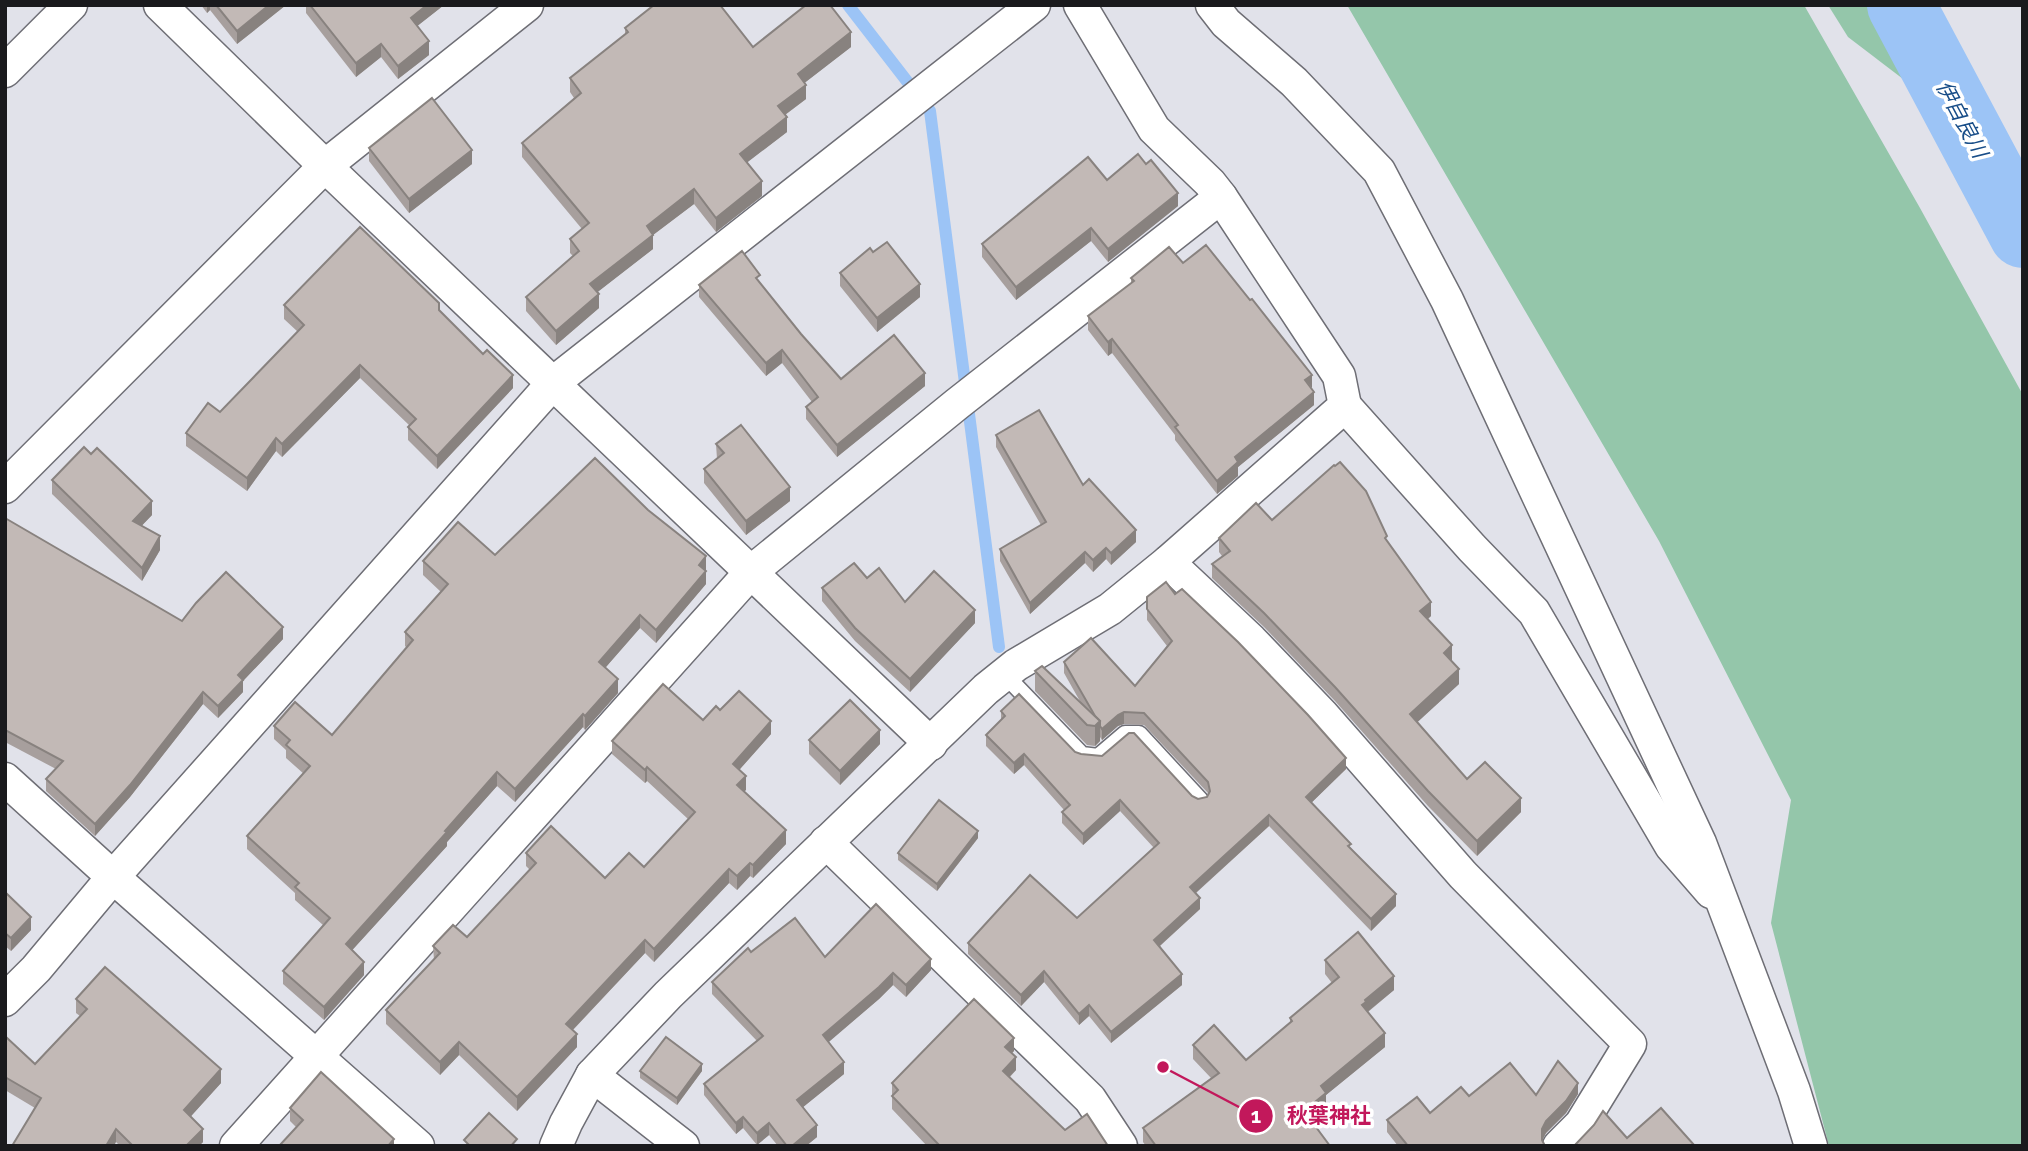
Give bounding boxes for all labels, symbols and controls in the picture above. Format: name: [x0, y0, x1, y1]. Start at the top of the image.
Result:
water label: 伊自良川: [1931, 76, 1994, 164]
callout: 秋葉神社: [1238, 1095, 1385, 1137]
text: 1: [1251, 1103, 1261, 1128]
text: 秋葉神社: [1287, 1103, 1371, 1128]

